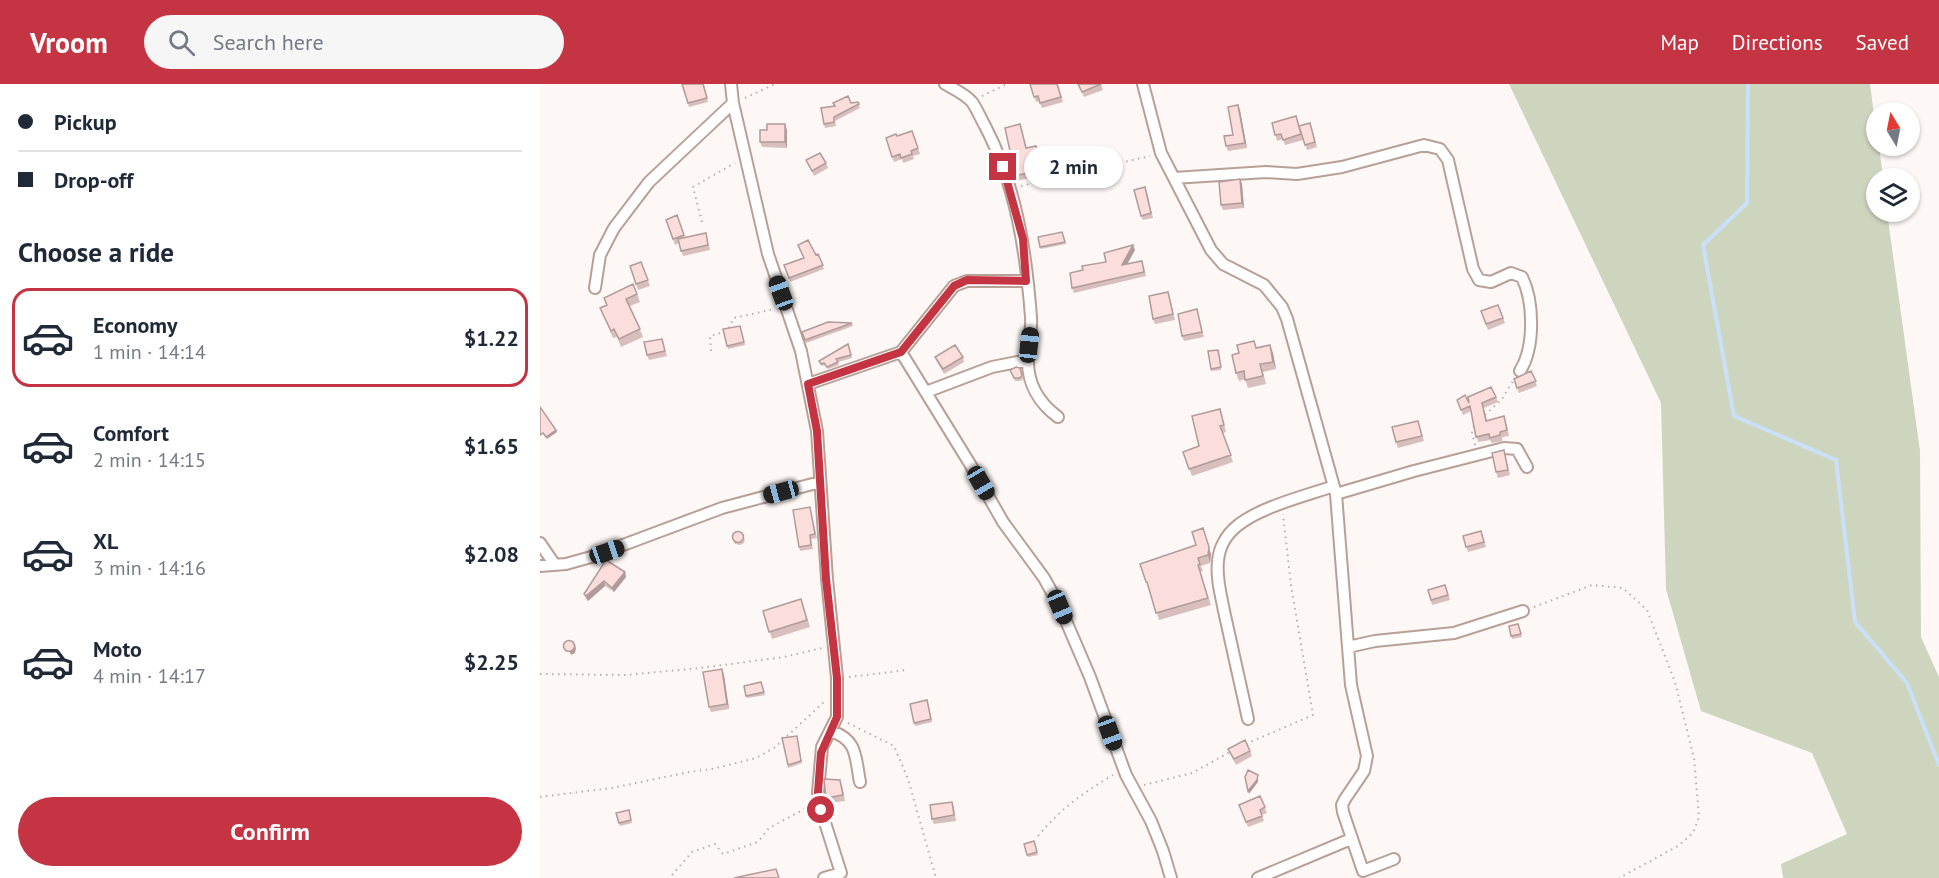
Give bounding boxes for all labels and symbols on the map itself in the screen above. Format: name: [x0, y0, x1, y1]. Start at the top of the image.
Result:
north arrow: [1866, 102, 1920, 156]
callout: 2 min: [1024, 146, 1123, 188]
route end: [989, 153, 1016, 180]
car: [766, 273, 796, 313]
car: [1018, 326, 1040, 364]
car: [964, 463, 998, 503]
car: [761, 479, 801, 505]
car: [587, 538, 627, 566]
car: [1045, 587, 1075, 627]
car: [1095, 713, 1125, 753]
route start: [807, 796, 834, 823]

